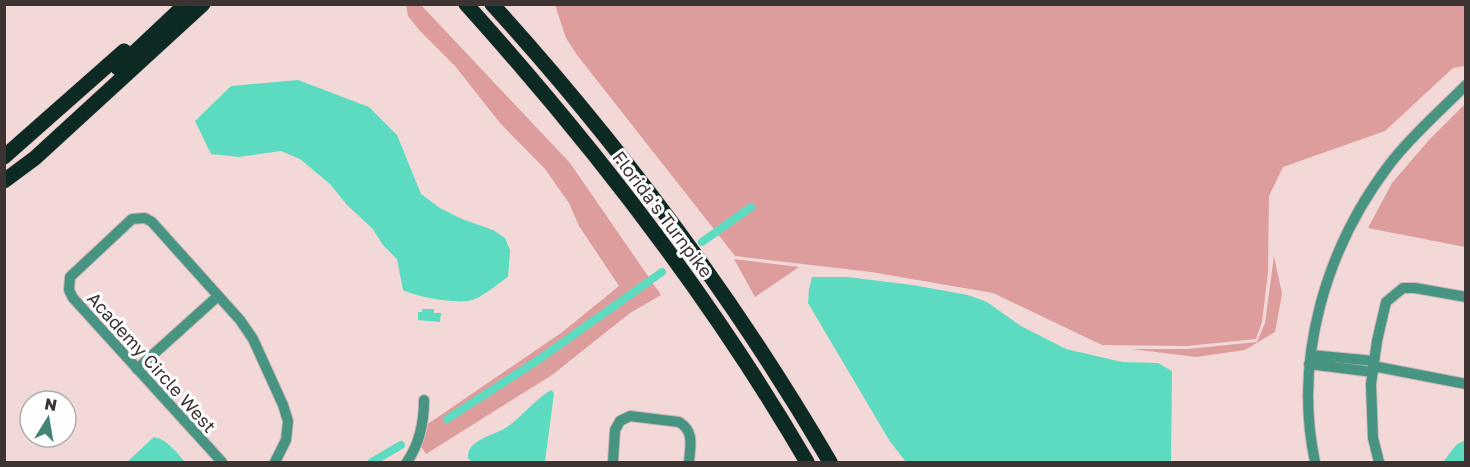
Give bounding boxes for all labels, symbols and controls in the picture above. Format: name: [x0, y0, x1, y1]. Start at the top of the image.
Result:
street label: Florida's Turnpike: [608, 146, 718, 282]
street label: Academy Circle West: [83, 287, 221, 437]
north arrow: [18, 389, 78, 449]
text: N: [43, 393, 59, 415]

